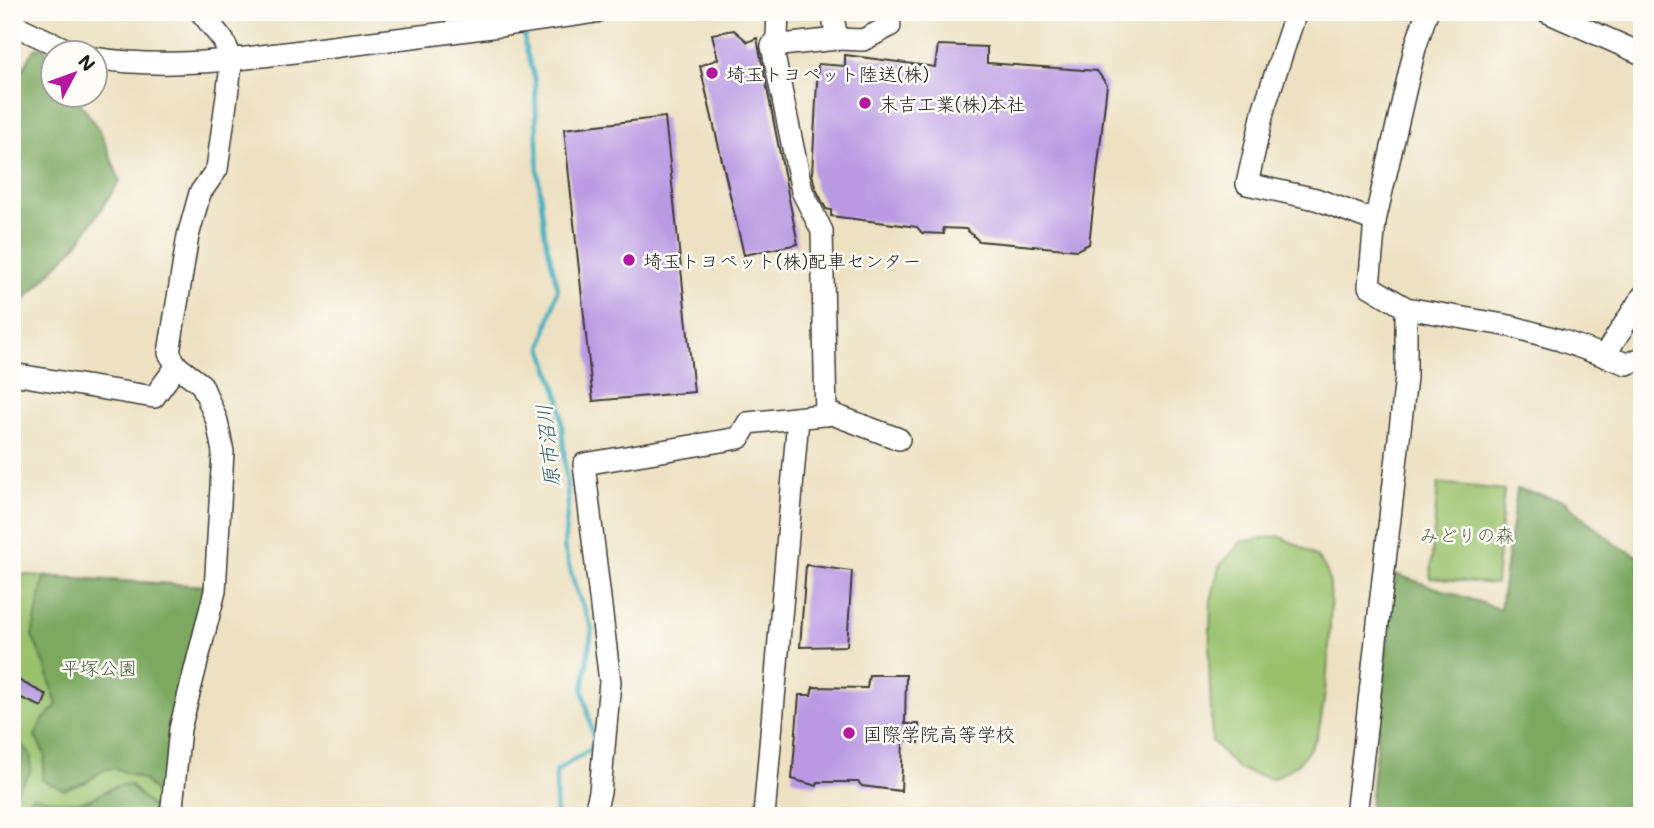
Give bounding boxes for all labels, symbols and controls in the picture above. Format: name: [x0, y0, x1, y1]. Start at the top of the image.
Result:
north arrow: [38, 38, 108, 108]
text: N: [73, 49, 101, 76]
place label: 埼玉トヨペット陸送(株): [726, 61, 929, 86]
marker: 埼玉トヨペット陸送(株): [704, 65, 720, 81]
place label: 末吉工業(株)本社: [879, 91, 1025, 116]
marker: 末吉工業(株)本社: [857, 95, 873, 111]
place label: 埼玉トヨペット(株)配車センター: [643, 248, 921, 273]
marker: 埼玉トヨペット(株)配車センター: [621, 252, 637, 268]
water label: 原市沼川: [529, 403, 565, 489]
park label: みどりの森: [1419, 522, 1515, 547]
park label: 平塚公園: [61, 655, 137, 680]
place label: 国際学院高等学校: [863, 721, 1015, 746]
marker: 国際学院高等学校: [841, 725, 857, 741]

